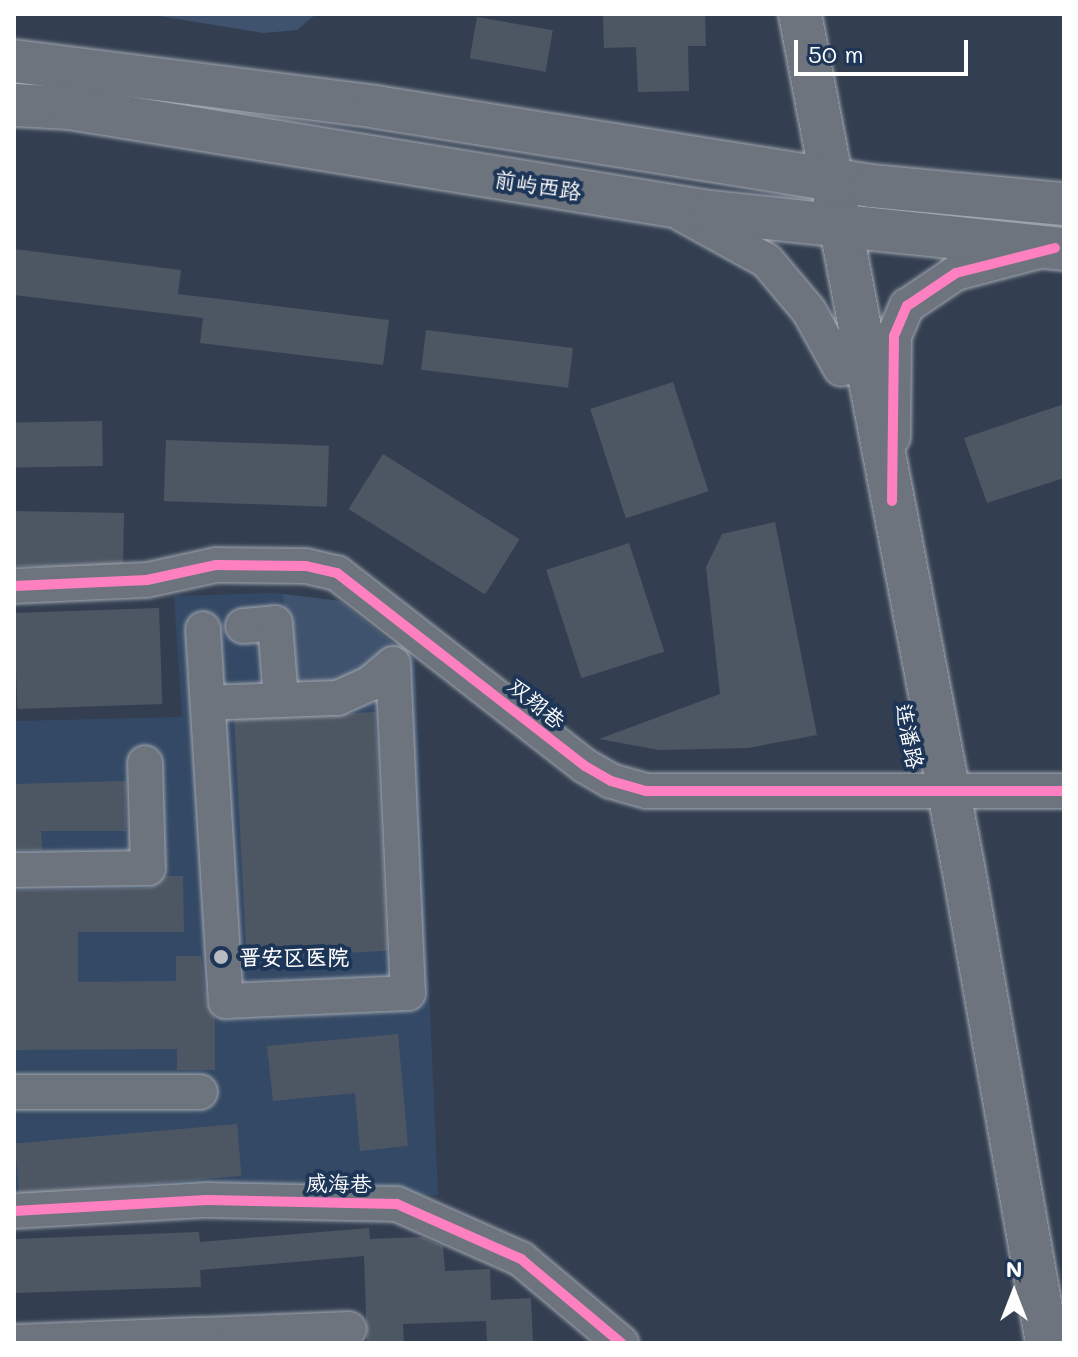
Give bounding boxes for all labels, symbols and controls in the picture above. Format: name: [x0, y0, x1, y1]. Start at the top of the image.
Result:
scale bar: [798, 24, 972, 74]
text: 50 m: [808, 38, 864, 69]
street label: 前屿西路: [492, 165, 584, 205]
street label: 双翔巷: [503, 672, 571, 734]
street label: 连潘路: [891, 701, 929, 771]
place label: 晋安区医院: [239, 944, 349, 970]
marker: 晋安区医院: [210, 946, 232, 968]
street label: 威海巷: [306, 1169, 372, 1197]
north arrow: [974, 1253, 1054, 1333]
text: N: [1006, 1254, 1022, 1283]

